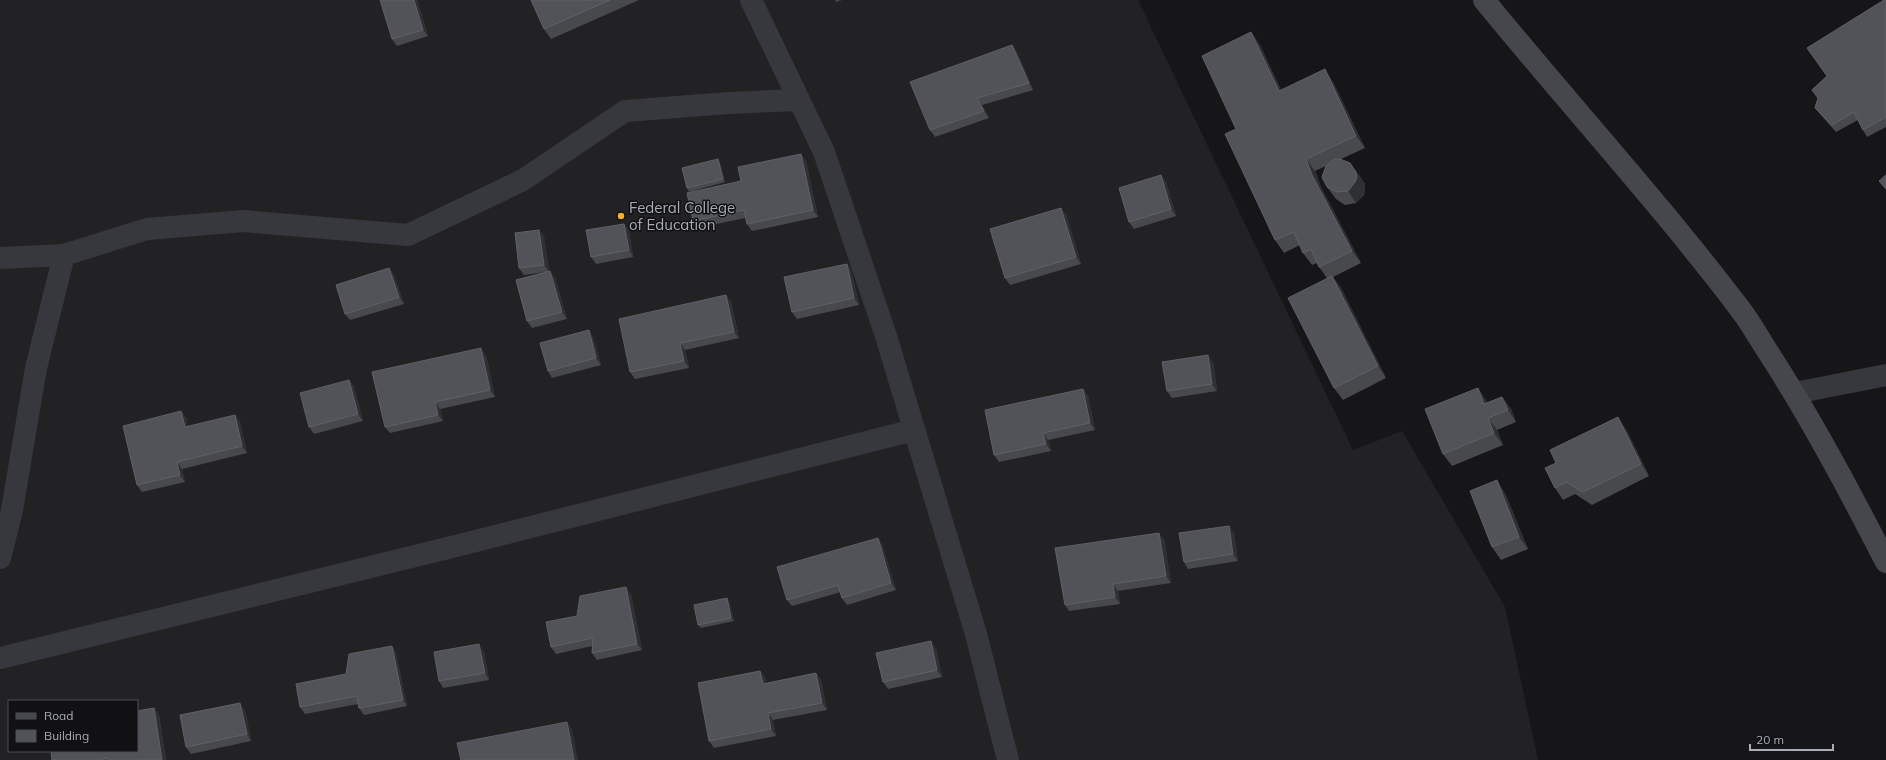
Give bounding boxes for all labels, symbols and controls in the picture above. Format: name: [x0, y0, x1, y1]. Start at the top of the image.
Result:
place label: Federal College of Education: [629, 198, 735, 234]
marker: Federal College of Education: [616, 211, 626, 221]
legend: [8, 700, 138, 752]
text: Road: [44, 708, 73, 723]
scale bar: [1750, 726, 1833, 752]
text: Building: [44, 728, 89, 743]
text: 20 m: [1756, 732, 1784, 747]

